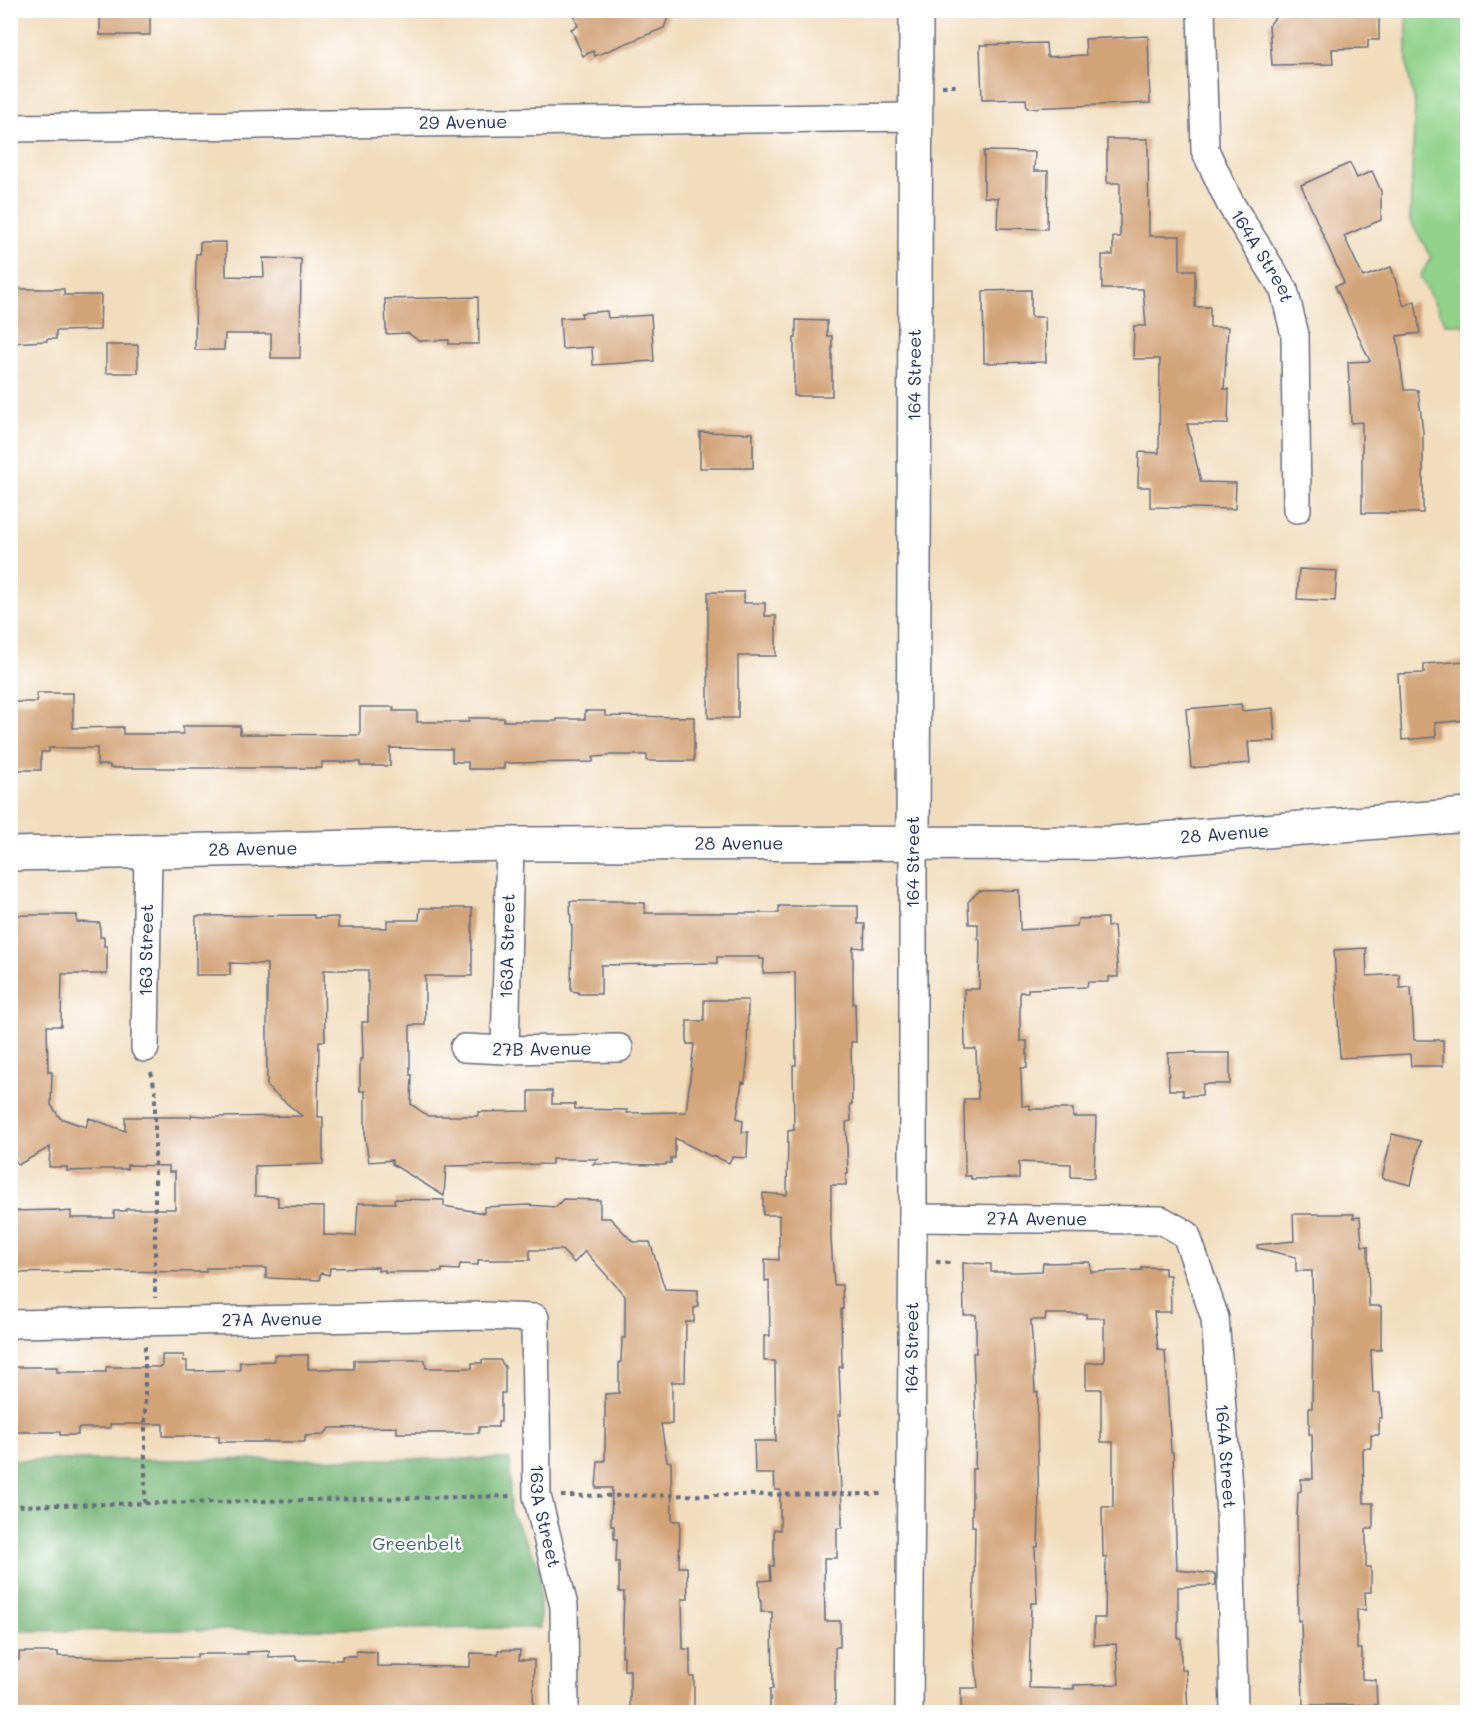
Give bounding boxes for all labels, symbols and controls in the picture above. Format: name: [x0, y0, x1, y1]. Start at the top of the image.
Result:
street label: 29 Avenue: [418, 109, 507, 134]
street label: 164A Street: [1226, 204, 1300, 305]
street label: 164 Street: [902, 329, 926, 421]
street label: 164 Street: [900, 816, 924, 908]
street label: 28 Avenue: [1179, 818, 1270, 849]
street label: 28 Avenue: [694, 831, 783, 855]
street label: 28 Avenue: [208, 835, 298, 861]
street label: 163A Street: [493, 893, 520, 999]
street label: 163 Street: [133, 904, 158, 996]
street label: 27B Avenue: [492, 1035, 592, 1061]
street label: 27A Avenue: [987, 1206, 1087, 1230]
street label: 164 Street: [899, 1302, 923, 1394]
street label: 27A Avenue: [221, 1306, 322, 1331]
street label: 164A Street: [1211, 1403, 1243, 1509]
street label: 163A Street: [526, 1464, 567, 1570]
park label: Greenbelt: [372, 1531, 462, 1555]

